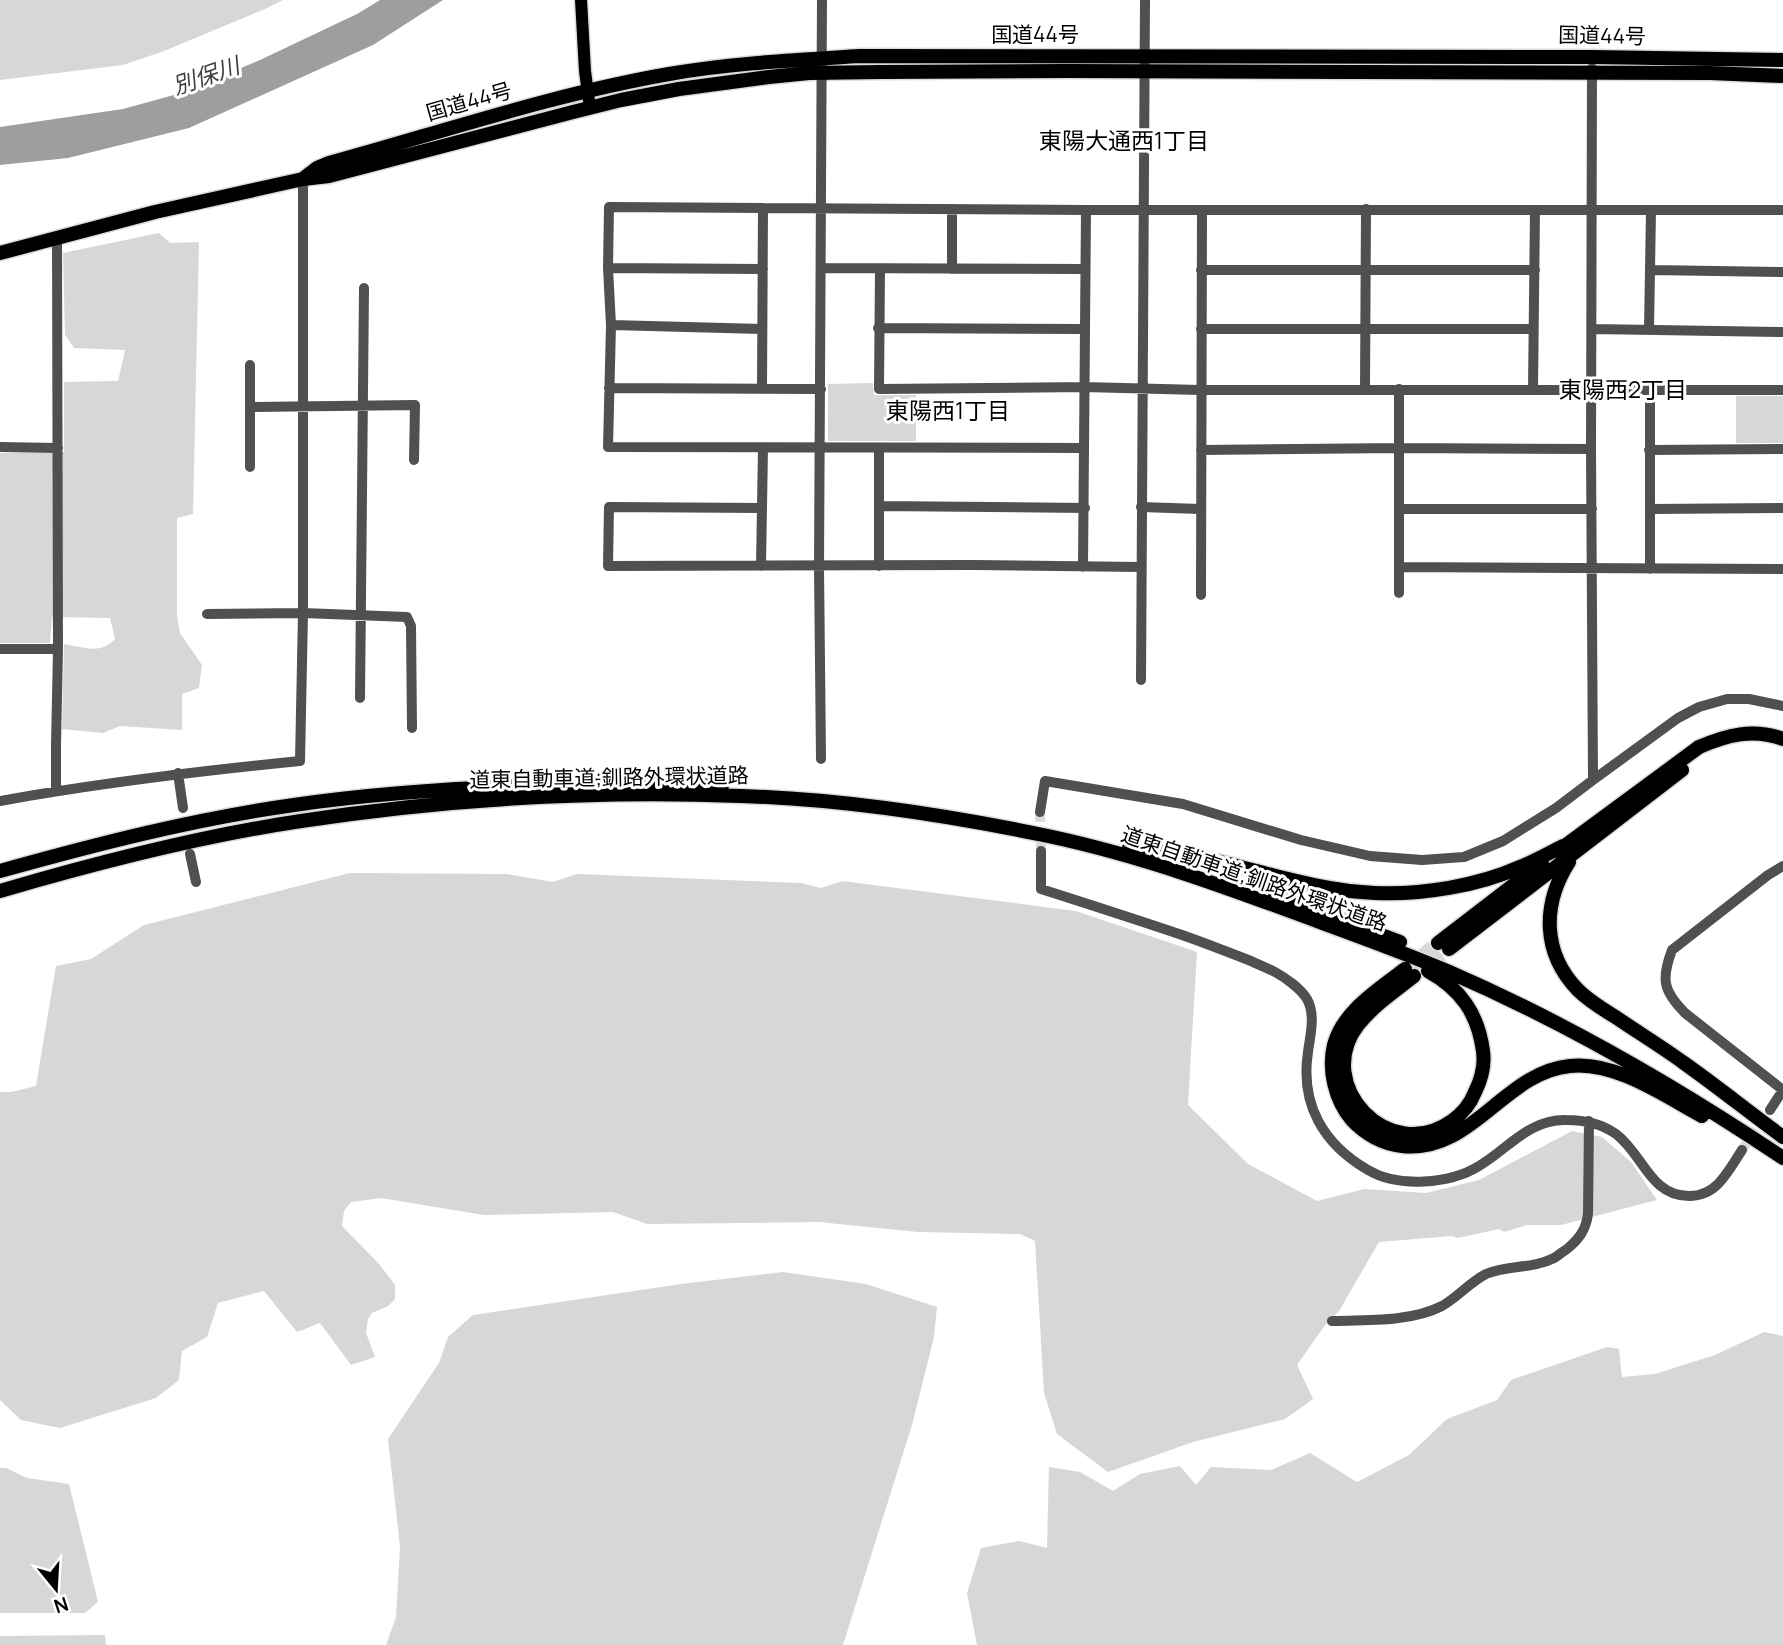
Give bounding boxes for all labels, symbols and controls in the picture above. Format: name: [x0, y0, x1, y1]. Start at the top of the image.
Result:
street label: 国道44号: [991, 20, 1079, 48]
street label: 国道44号: [1558, 20, 1646, 50]
water label: 別保川: [168, 48, 246, 101]
street label: 国道44号: [423, 75, 515, 127]
district label: 東陽大通西1丁目: [1039, 124, 1209, 156]
district label: 東陽西2丁目: [1559, 373, 1687, 405]
district label: 東陽西1丁目: [886, 394, 1010, 426]
street label: 道東自動車道;釧路外環状道路: [469, 761, 749, 793]
street label: 道東自動車道;釧路外環状道路: [1118, 819, 1391, 937]
north arrow: [21, 1554, 91, 1624]
text: N: [51, 1591, 72, 1620]

